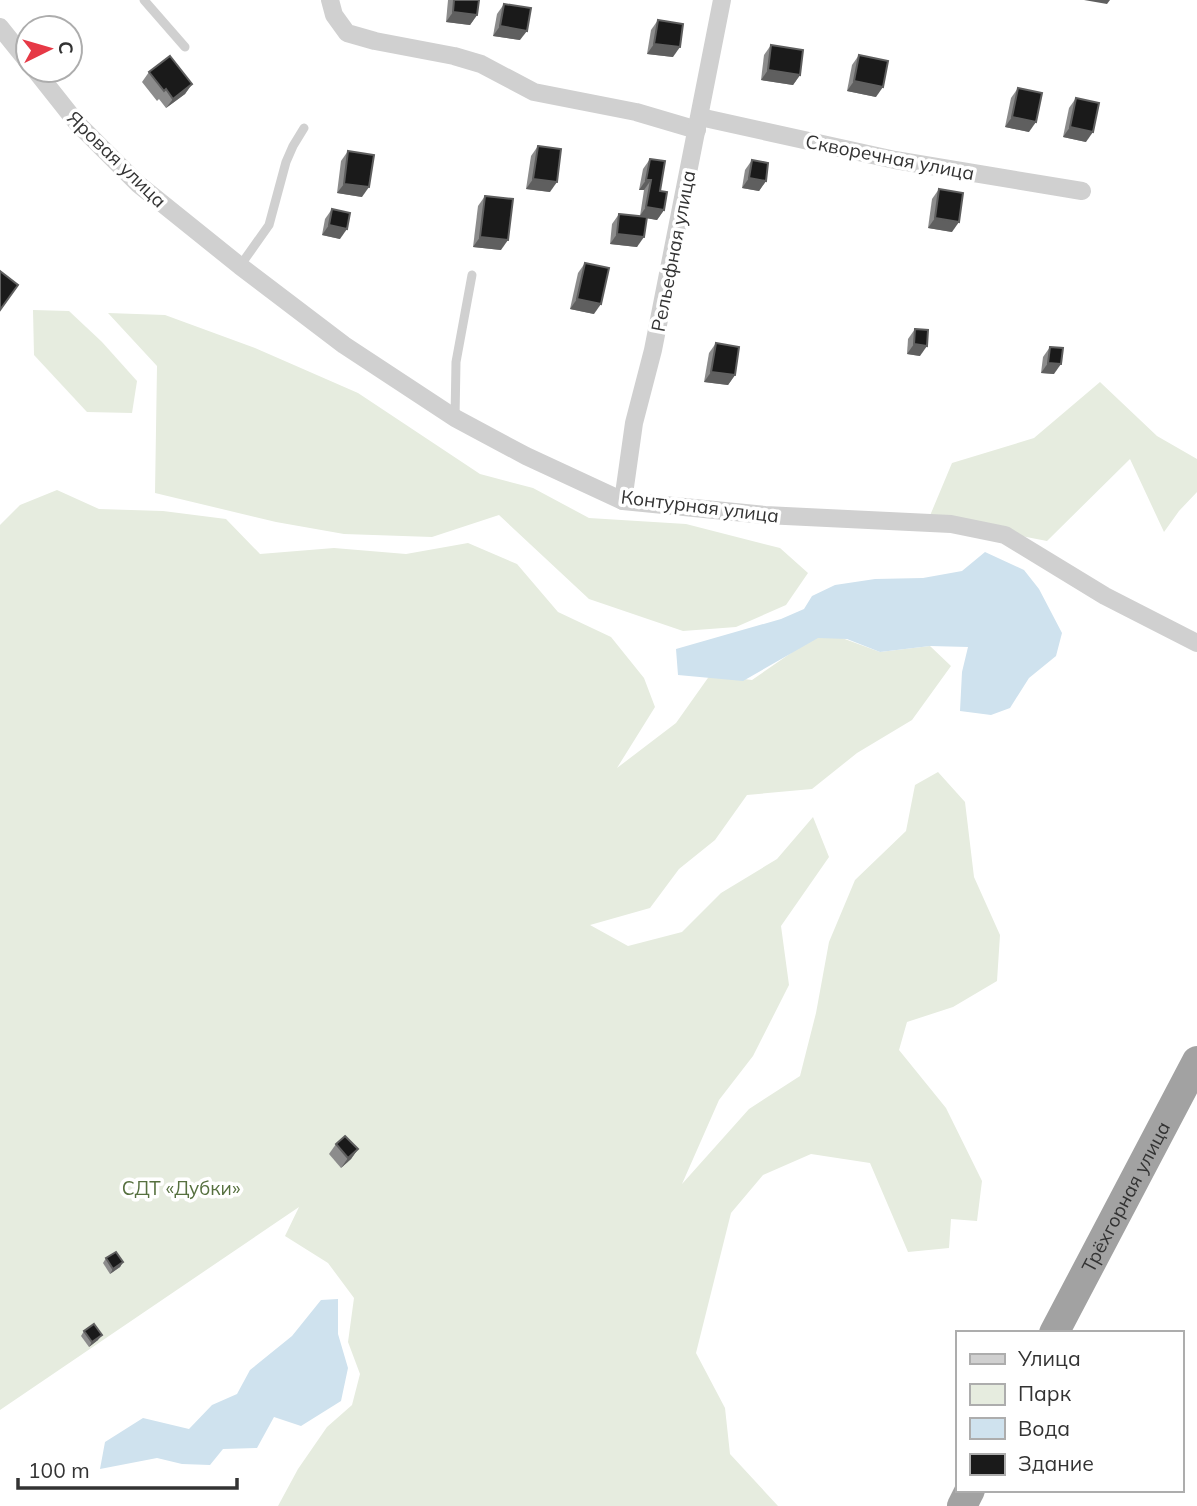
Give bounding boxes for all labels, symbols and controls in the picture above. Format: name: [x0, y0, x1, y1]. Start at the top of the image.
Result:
north arrow: [14, 14, 84, 84]
text: С: [53, 40, 78, 55]
street label: Яровая улица: [62, 106, 172, 212]
street label: Скворечная улица: [804, 129, 976, 185]
street label: Рельефная улица: [646, 168, 700, 334]
street label: Контурная улица: [620, 484, 780, 528]
street label: Трёхгорная улица: [1076, 1117, 1175, 1276]
park label: СДТ «Дубки»: [122, 1176, 240, 1200]
legend: [956, 1331, 1183, 1492]
text: Улица: [1017, 1345, 1081, 1371]
text: Парк: [1018, 1380, 1072, 1406]
text: Вода: [1018, 1415, 1070, 1441]
scale bar: [18, 1446, 236, 1490]
text: Здание: [1018, 1450, 1094, 1476]
text: 100 m: [28, 1457, 90, 1483]

